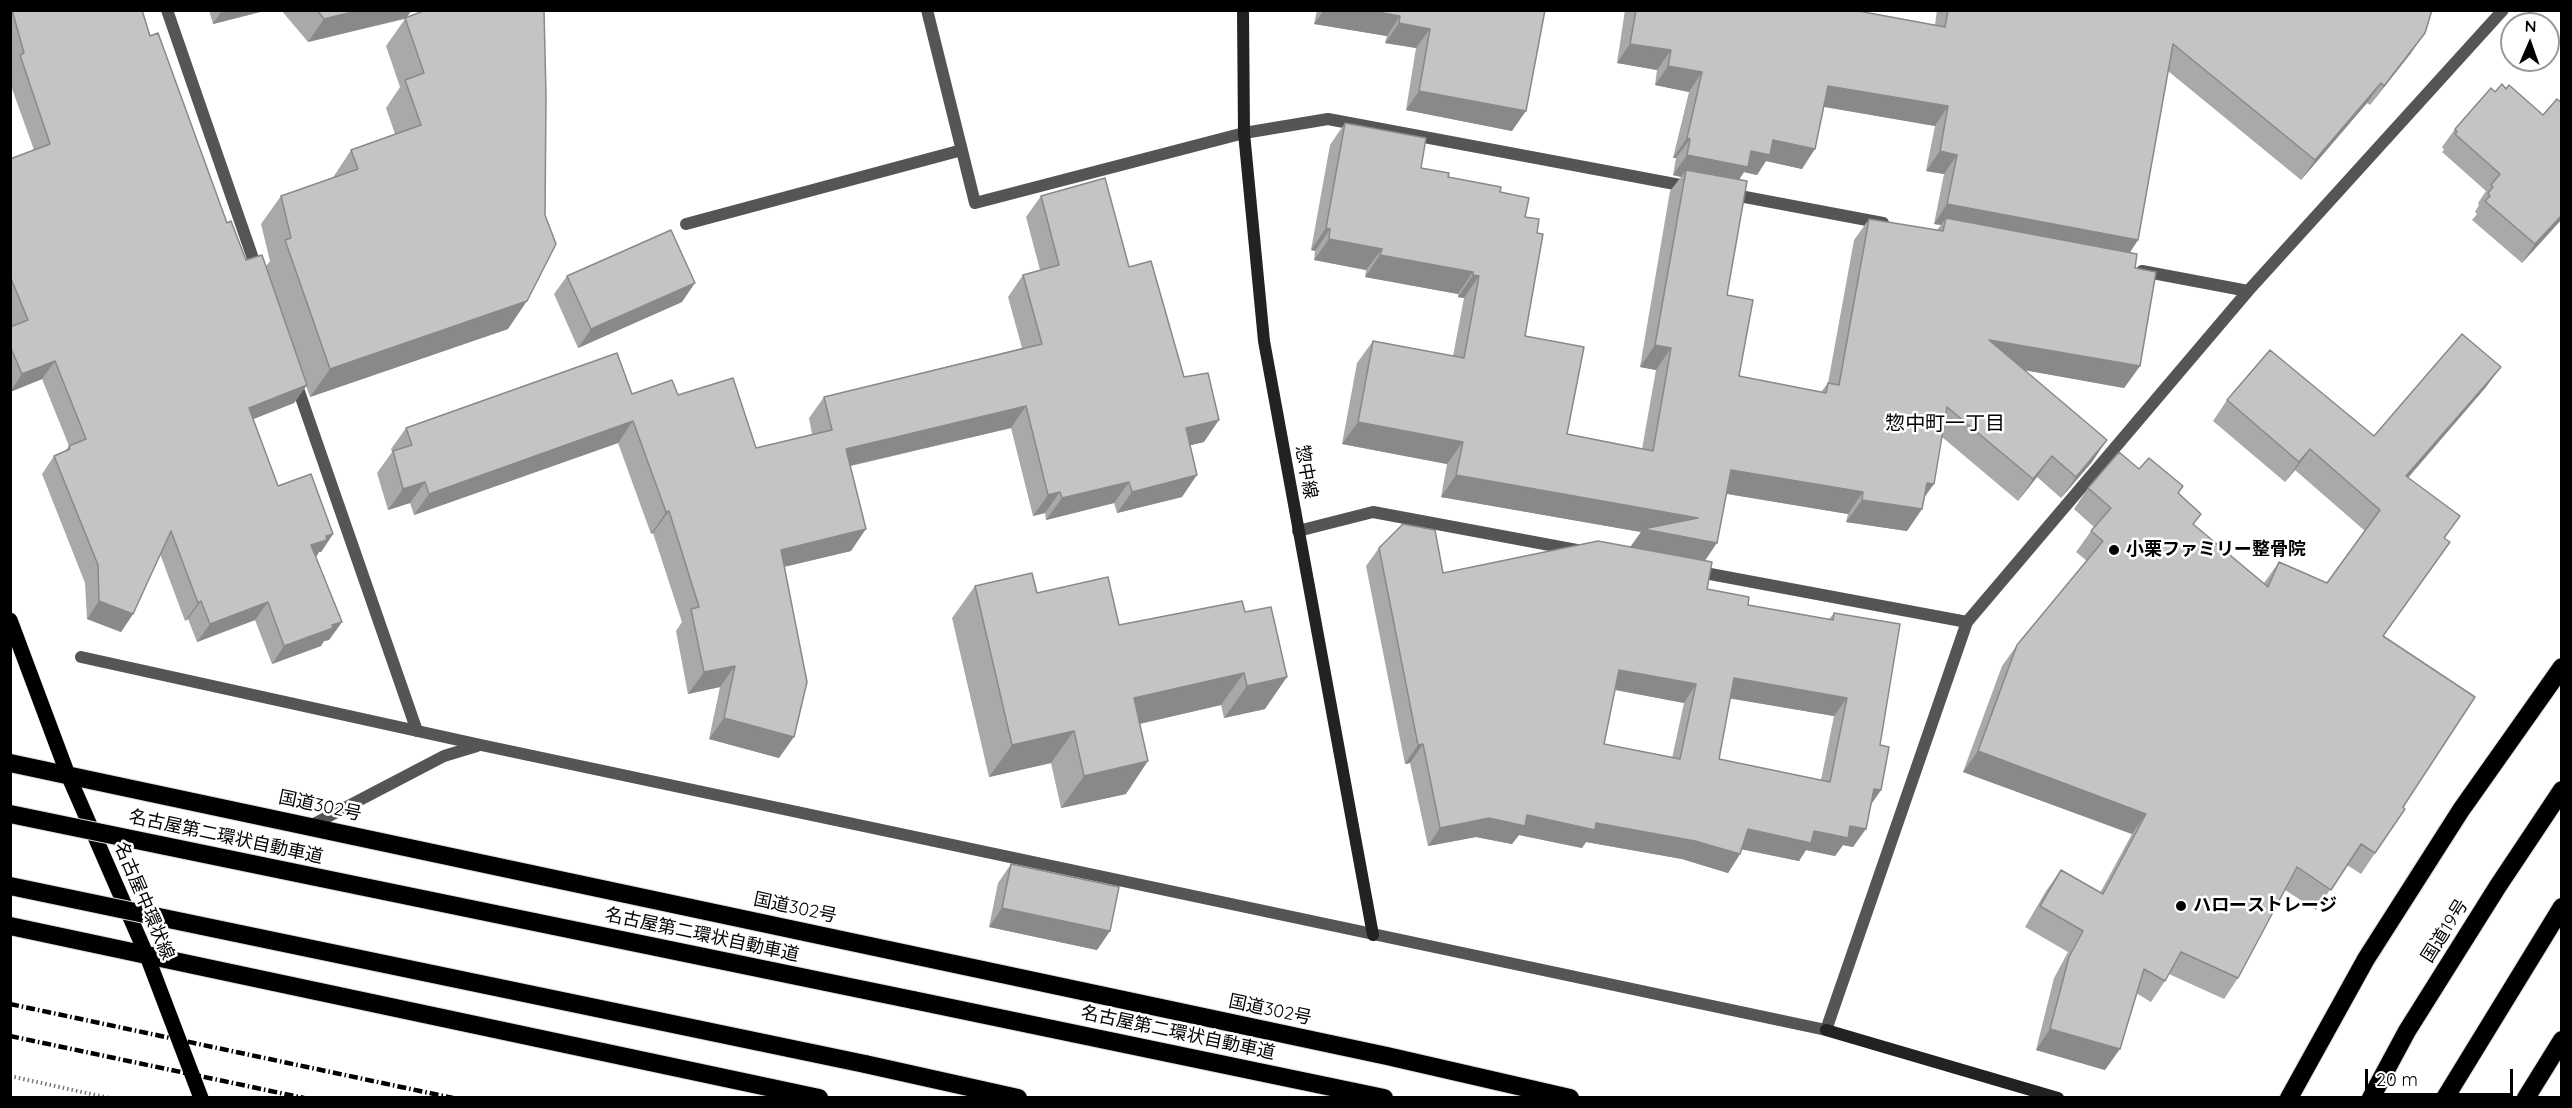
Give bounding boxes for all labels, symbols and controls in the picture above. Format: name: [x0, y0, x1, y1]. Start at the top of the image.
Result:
north arrow: [2500, 12, 2560, 72]
text: N: [2524, 16, 2537, 36]
district label: 惣中町一丁目: [1885, 412, 2005, 436]
street label: 惣中線: [1291, 444, 1321, 500]
place label: 小栗ファミリー整骨院: [2126, 539, 2306, 561]
marker: 小栗ファミリー整骨院: [2107, 543, 2121, 557]
street label: 国道302号: [277, 787, 363, 825]
street label: 名古屋第二環状自動車道: [127, 806, 325, 868]
street label: 名古屋中環状線: [109, 839, 179, 963]
street label: 国道302号: [752, 889, 838, 927]
place label: ハローストレージ: [2193, 895, 2337, 917]
street label: 国道19号: [2417, 895, 2473, 967]
marker: ハローストレージ: [2174, 899, 2188, 913]
street label: 名古屋第二環状自動車道: [603, 904, 801, 966]
street label: 国道302号: [1227, 991, 1313, 1029]
street label: 名古屋第二環状自動車道: [1079, 1002, 1277, 1064]
scale bar: [2368, 1057, 2516, 1095]
text: 20 m: [2376, 1068, 2418, 1091]

